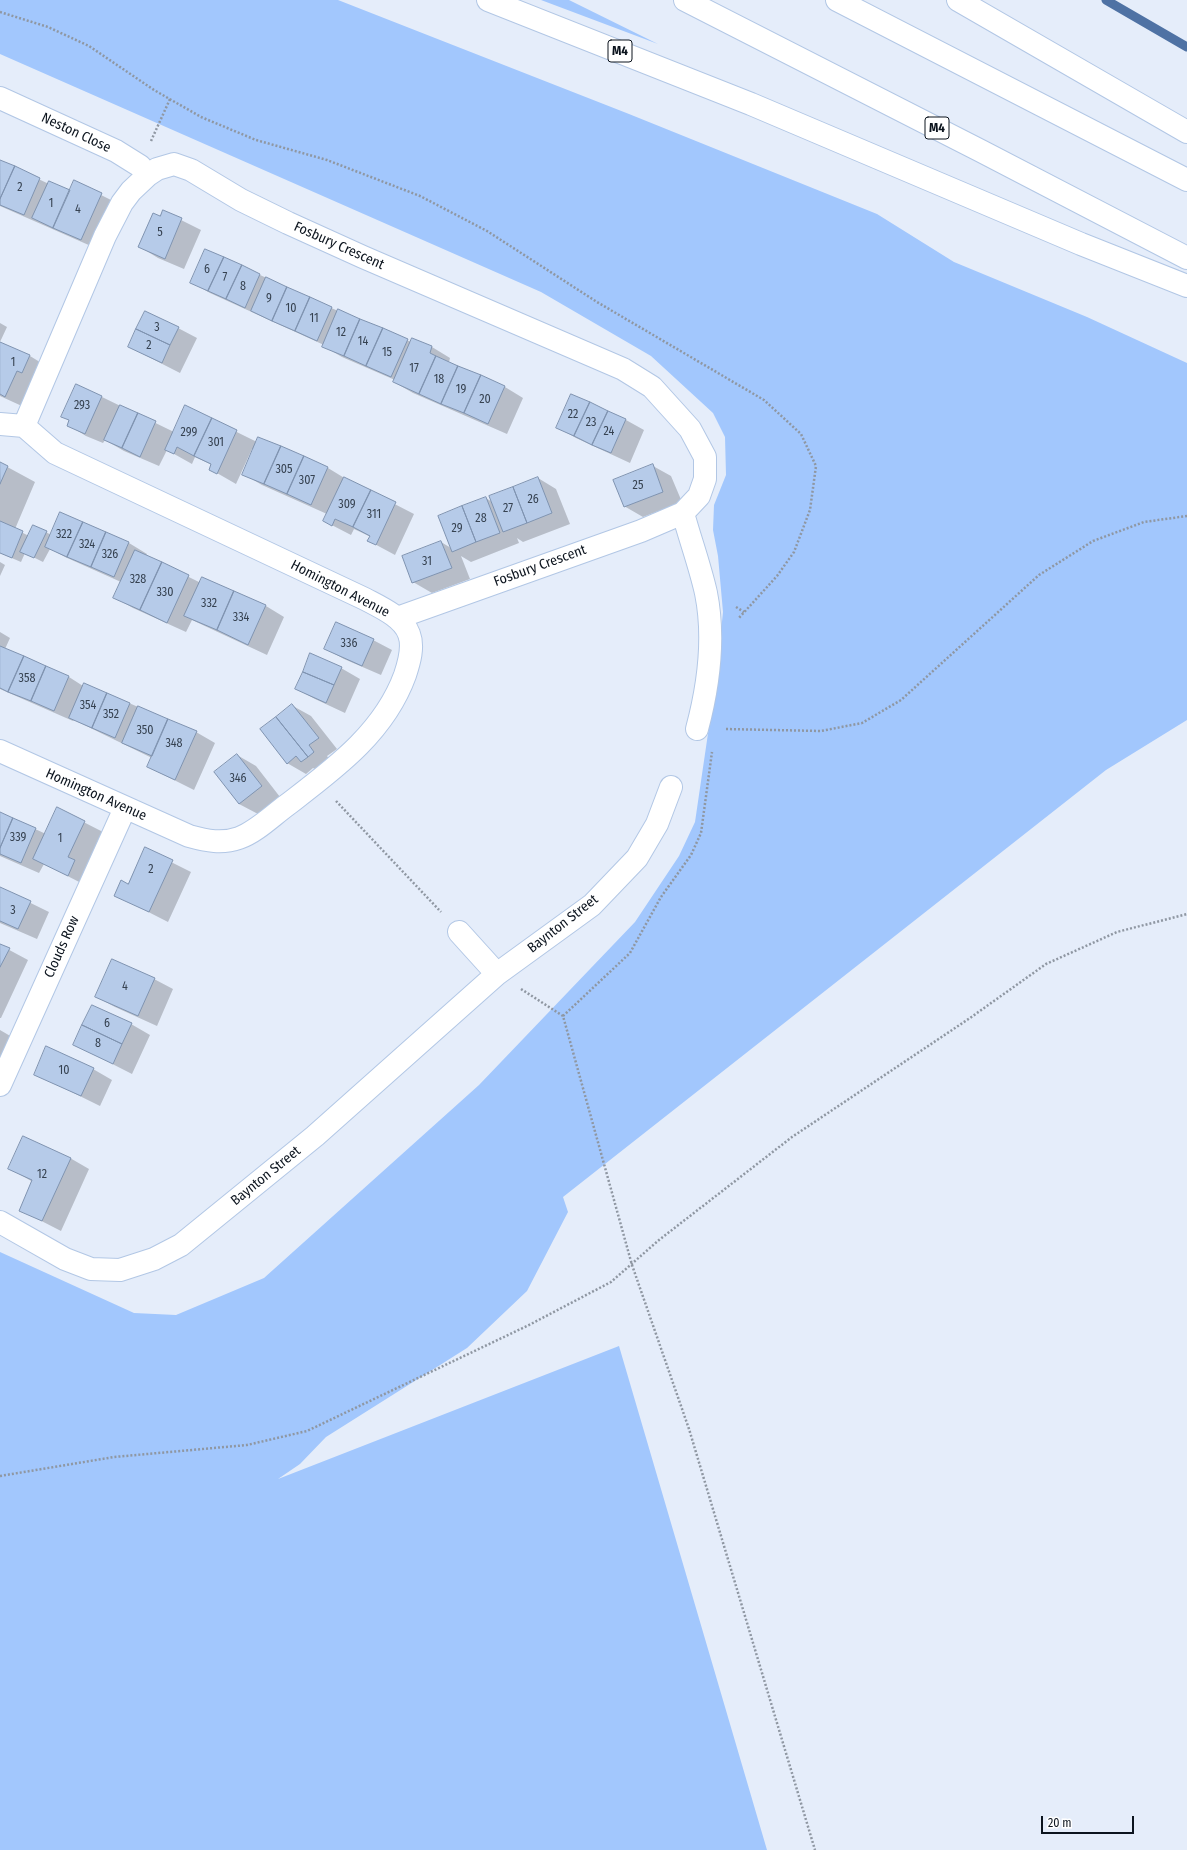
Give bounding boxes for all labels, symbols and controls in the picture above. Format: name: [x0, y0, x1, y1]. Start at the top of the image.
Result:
road number: M4: [608, 40, 632, 62]
street label: Neston Close: [39, 110, 113, 156]
road number: M4: [925, 117, 949, 139]
house number: 2: [17, 181, 23, 195]
house number: 1: [49, 197, 53, 211]
house number: 4: [75, 203, 81, 217]
street label: Fosbury Crescent: [291, 219, 387, 273]
house number: 5: [157, 226, 163, 240]
house number: 6: [204, 263, 210, 277]
house number: 7: [223, 271, 227, 285]
house number: 8: [240, 280, 246, 294]
house number: 9: [266, 292, 272, 306]
house number: 10: [286, 302, 296, 316]
house number: 11: [309, 312, 319, 326]
house number: 3: [154, 321, 160, 335]
house number: 12: [336, 326, 346, 340]
house number: 14: [358, 335, 368, 349]
house number: 2: [146, 339, 152, 353]
house number: 15: [382, 346, 392, 360]
house number: 1: [11, 356, 15, 370]
house number: 17: [409, 362, 419, 376]
house number: 18: [434, 373, 444, 387]
house number: 19: [456, 383, 466, 397]
house number: 20: [479, 393, 491, 407]
house number: 293: [74, 399, 90, 413]
house number: 22: [568, 408, 578, 422]
house number: 23: [586, 416, 596, 430]
house number: 24: [604, 425, 614, 439]
house number: 299: [181, 426, 197, 440]
house number: 301: [208, 436, 224, 450]
house number: 305: [275, 463, 293, 477]
house number: 307: [299, 474, 315, 488]
house number: 25: [633, 479, 643, 493]
house number: 26: [527, 493, 539, 507]
house number: 309: [338, 498, 356, 512]
house number: 27: [503, 502, 513, 516]
house number: 311: [367, 508, 381, 522]
house number: 28: [475, 512, 487, 526]
house number: 29: [451, 522, 463, 536]
house number: 322: [56, 528, 72, 542]
house number: 324: [79, 538, 95, 552]
street label: Fosbury Crescent: [492, 542, 588, 590]
house number: 326: [102, 548, 118, 562]
house number: 31: [422, 555, 432, 569]
street label: Homington Avenue: [288, 557, 392, 621]
house number: 328: [130, 573, 146, 587]
house number: 330: [156, 586, 174, 600]
house number: 332: [201, 597, 217, 611]
house number: 334: [233, 611, 249, 625]
house number: 336: [341, 637, 357, 651]
house number: 358: [19, 672, 35, 686]
house number: 354: [80, 699, 96, 713]
house number: 352: [103, 708, 119, 722]
house number: 350: [136, 724, 154, 738]
house number: 348: [165, 737, 183, 751]
street label: Homington Avenue: [43, 765, 149, 825]
house number: 346: [229, 772, 247, 786]
house number: 339: [10, 831, 26, 845]
house number: 1: [58, 832, 62, 846]
house number: 2: [148, 863, 154, 877]
street label: Baynton Street: [524, 891, 602, 957]
house number: 3: [10, 904, 16, 918]
street label: Clouds Row: [41, 913, 83, 981]
house number: 4: [122, 980, 128, 994]
house number: 6: [104, 1017, 110, 1031]
house number: 8: [95, 1037, 101, 1051]
house number: 10: [59, 1064, 69, 1078]
street label: Baynton Street: [228, 1143, 304, 1209]
house number: 12: [37, 1168, 47, 1182]
scale bar: [1043, 1808, 1136, 1834]
text: 20 m: [1048, 1816, 1072, 1830]

